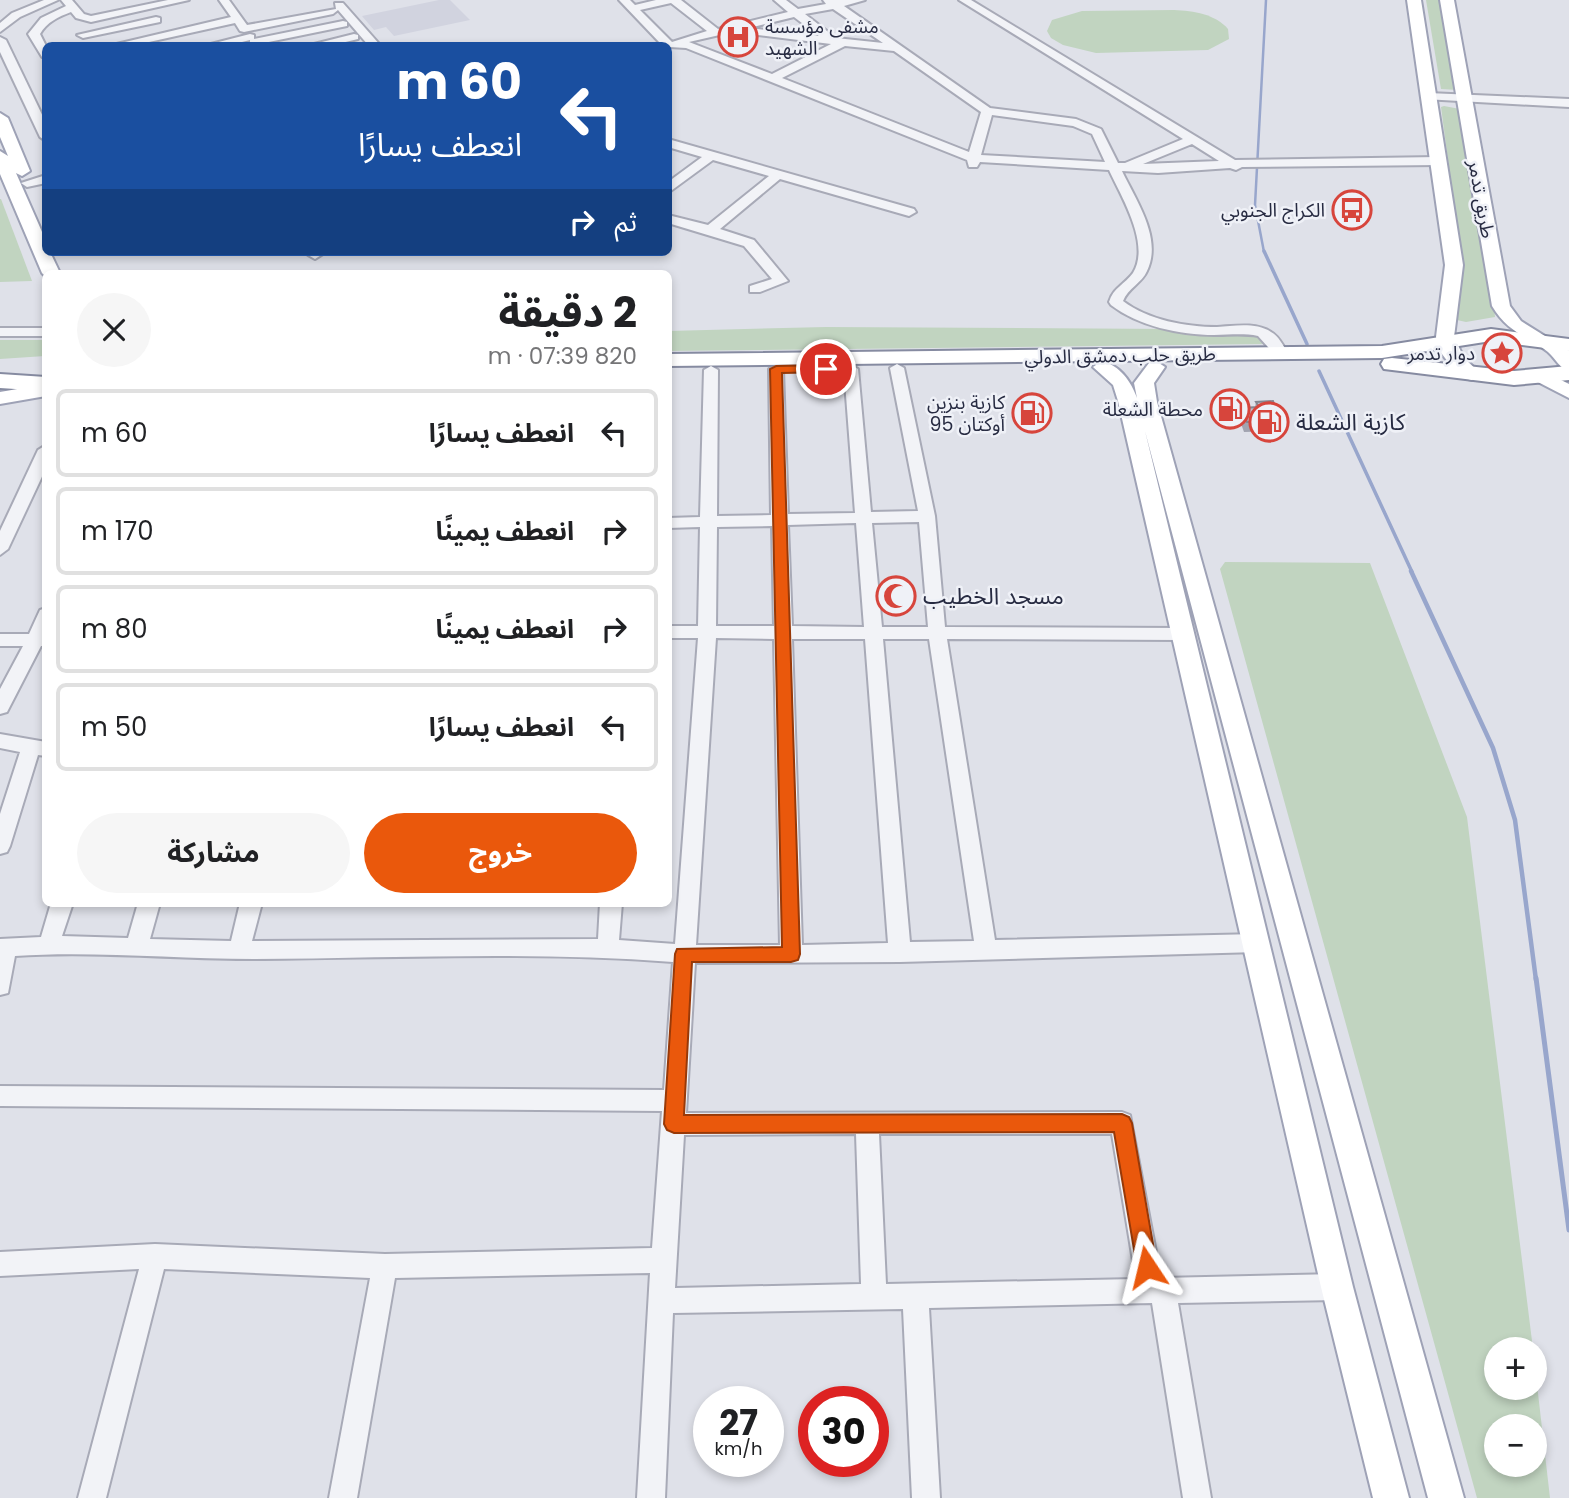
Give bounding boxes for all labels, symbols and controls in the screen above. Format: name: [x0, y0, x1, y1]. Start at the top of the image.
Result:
place label: مشفى مؤسسة الشهيد: [765, 13, 879, 62]
hospital icon: مشفى مؤسسة الشهيد: [717, 16, 759, 58]
text: 60 m: [397, 48, 522, 116]
icon: left: [546, 70, 637, 161]
text: انعطف يسارًا: [358, 122, 522, 167]
street label: طريق تدمر: [1461, 157, 1502, 241]
bus stop icon: الكراج الجنوبي: [1331, 189, 1373, 231]
place label: الكراج الجنوبي: [1221, 197, 1325, 225]
icon: right: [563, 203, 601, 241]
text: ثم: [615, 204, 637, 240]
text: 2 دقيقة: [498, 283, 637, 342]
button: close: [77, 293, 151, 367]
place icon: دوار تدمر: [1481, 332, 1523, 374]
pin: [796, 339, 856, 399]
text: 820 m · 07:39: [488, 340, 637, 372]
street label: طريق حلب دمشق الدولي: [1024, 340, 1216, 372]
place label: دوار تدمر: [1407, 340, 1475, 367]
icon: arrive: [807, 350, 845, 388]
fuel station icon: محطة الشعلة: [1209, 388, 1251, 430]
place label: كازية بنزين أوكتان 95: [927, 389, 1006, 438]
fuel station icon: كازية بنزين أوكتان 95: [1011, 392, 1053, 434]
place label: محطة الشعلة: [1103, 396, 1203, 423]
fuel station icon: كازية الشعلة: [1248, 401, 1290, 443]
place label: كازية الشعلة: [1296, 406, 1406, 438]
icon: left: [595, 414, 633, 452]
text: 60 m: [81, 415, 148, 451]
text: انعطف يسارًا: [429, 415, 574, 451]
icon: right: [595, 512, 633, 550]
text: 170 m: [81, 513, 154, 549]
text: انعطف يمينًا: [436, 513, 574, 549]
mosque icon: مسجد الخطيب: [875, 575, 917, 617]
place label: مسجد الخطيب: [923, 580, 1064, 612]
icon: right: [595, 610, 633, 648]
text: 80 m: [81, 611, 147, 647]
text: انعطف يمينًا: [436, 611, 574, 647]
icon: left: [595, 708, 633, 746]
text: 50 m: [81, 709, 147, 745]
text: انعطف يسارًا: [429, 709, 574, 745]
button: مشاركة: [77, 813, 350, 893]
button: خروج: [364, 813, 637, 893]
position arrow: [1110, 1230, 1184, 1304]
map controls: [1484, 1337, 1547, 1477]
button: +: [1484, 1337, 1547, 1400]
speed limit sign: 30: [798, 1386, 889, 1477]
text: 27: [719, 1398, 758, 1447]
button: −: [1484, 1414, 1547, 1477]
text: km/h: [715, 1436, 762, 1461]

